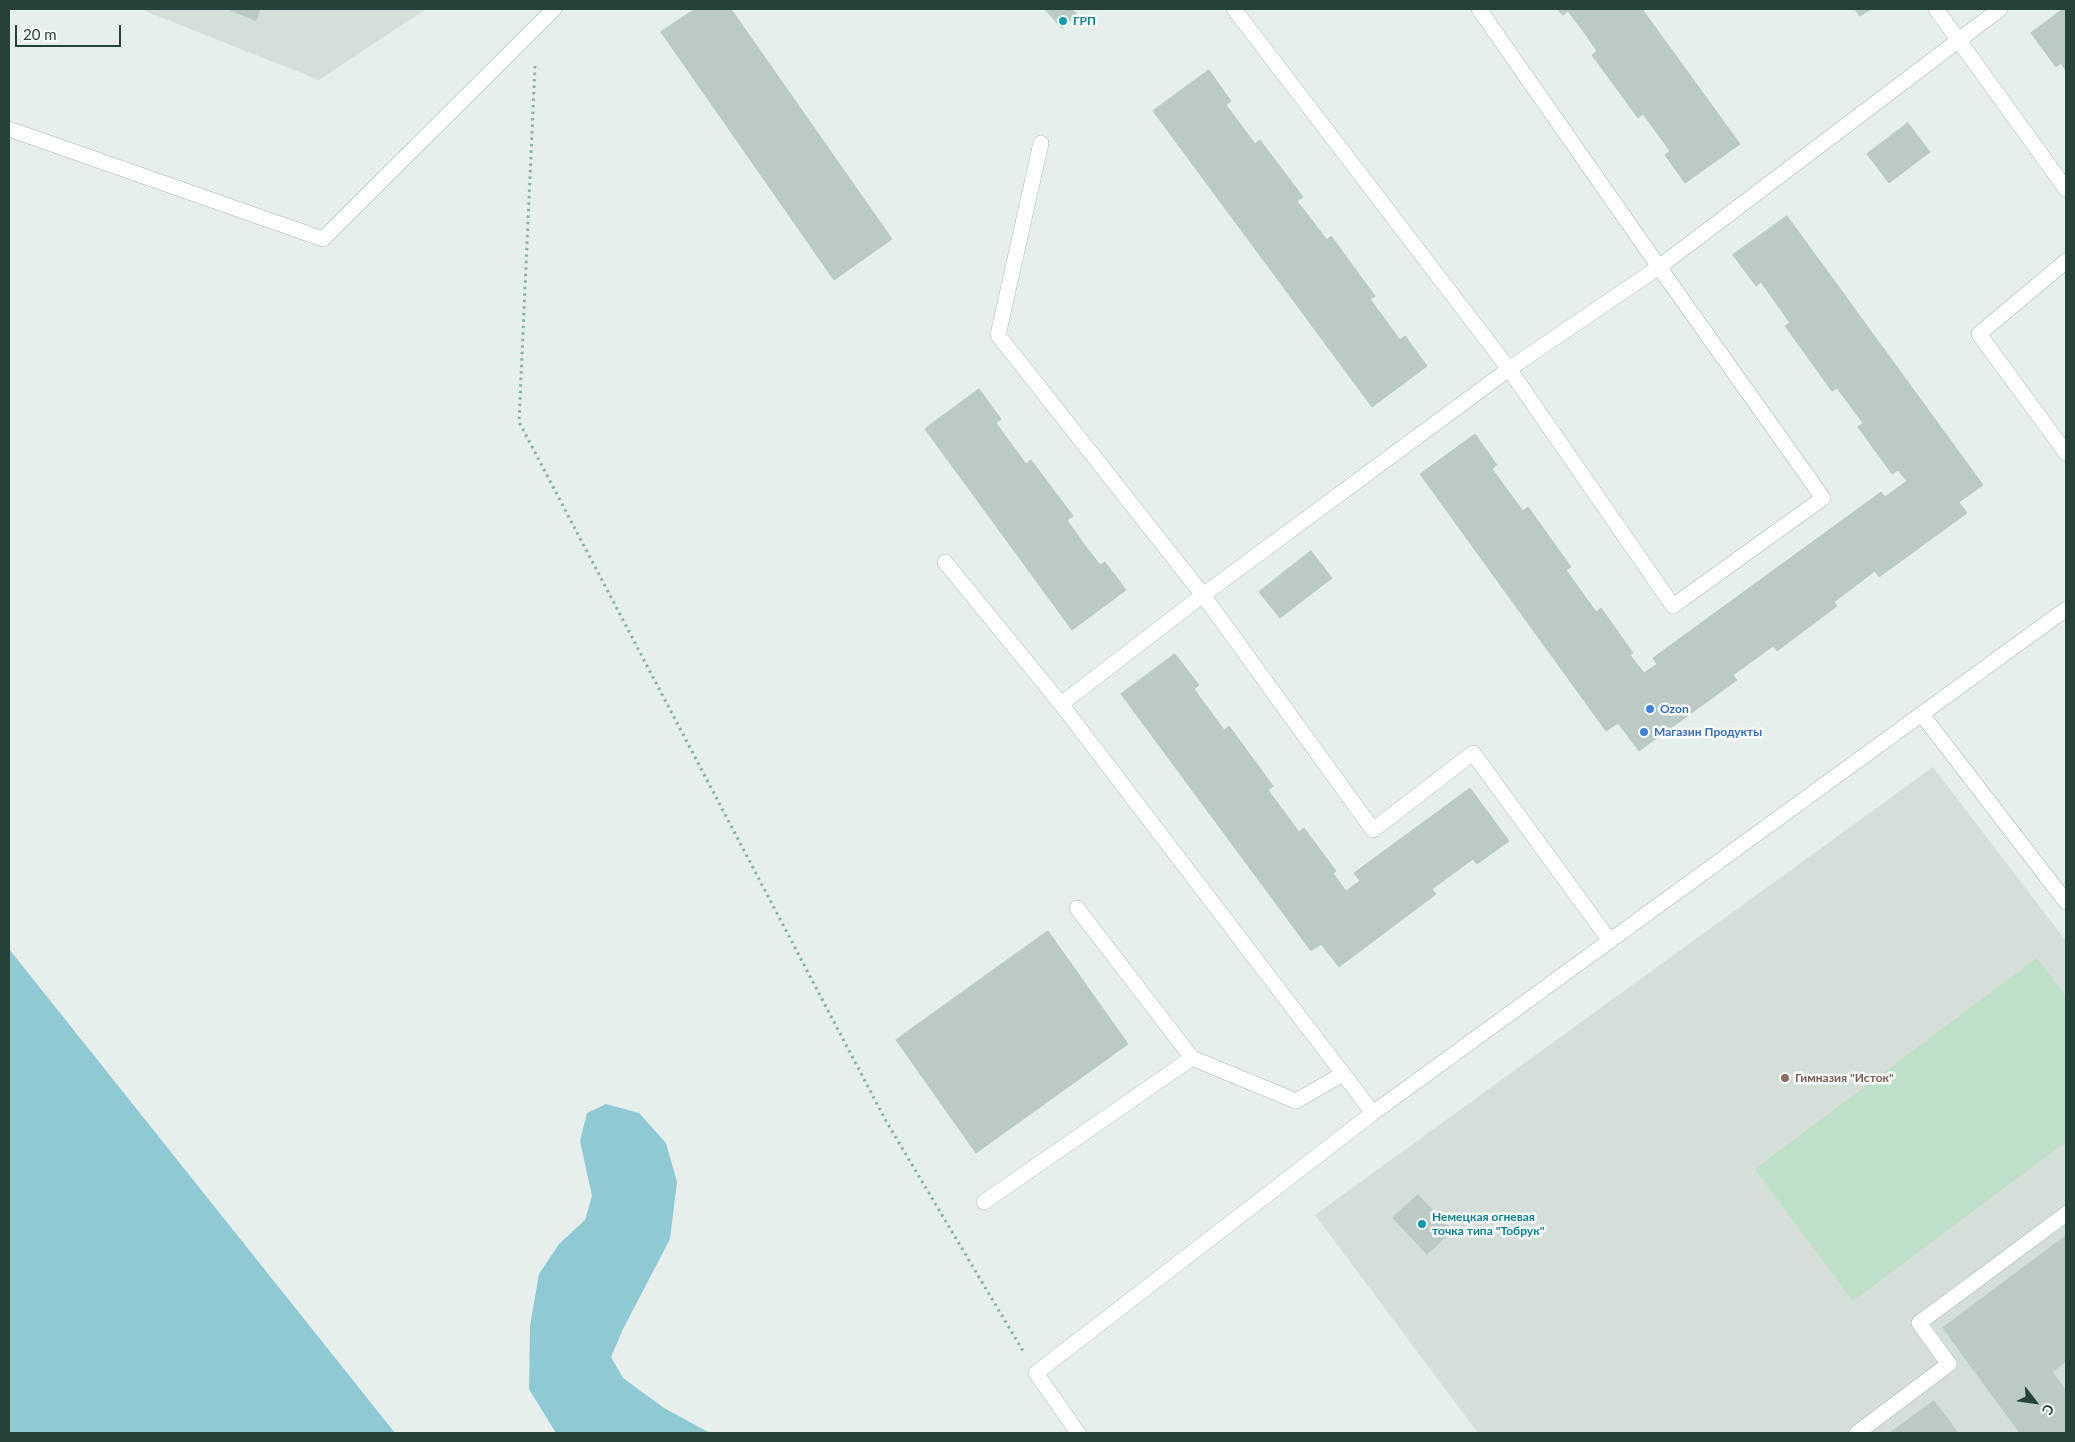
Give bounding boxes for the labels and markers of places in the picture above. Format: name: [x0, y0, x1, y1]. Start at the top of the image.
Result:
place label: ГРП: [1073, 14, 1096, 28]
marker: ГРП: [1057, 15, 1069, 27]
place label: Ozon: [1660, 702, 1689, 716]
marker: Ozon: [1644, 703, 1656, 715]
place label: Магазин Продукты: [1654, 725, 1762, 739]
marker: Магазин Продукты: [1638, 726, 1650, 738]
place label: Гимназия "Исток": [1795, 1071, 1894, 1085]
marker: Гимназия "Исток": [1779, 1072, 1791, 1084]
place label: Немецкая огневая точка типа "Тобрук": [1432, 1210, 1544, 1238]
marker: Немецкая огневая точка типа "Тобрук": [1416, 1218, 1428, 1230]

